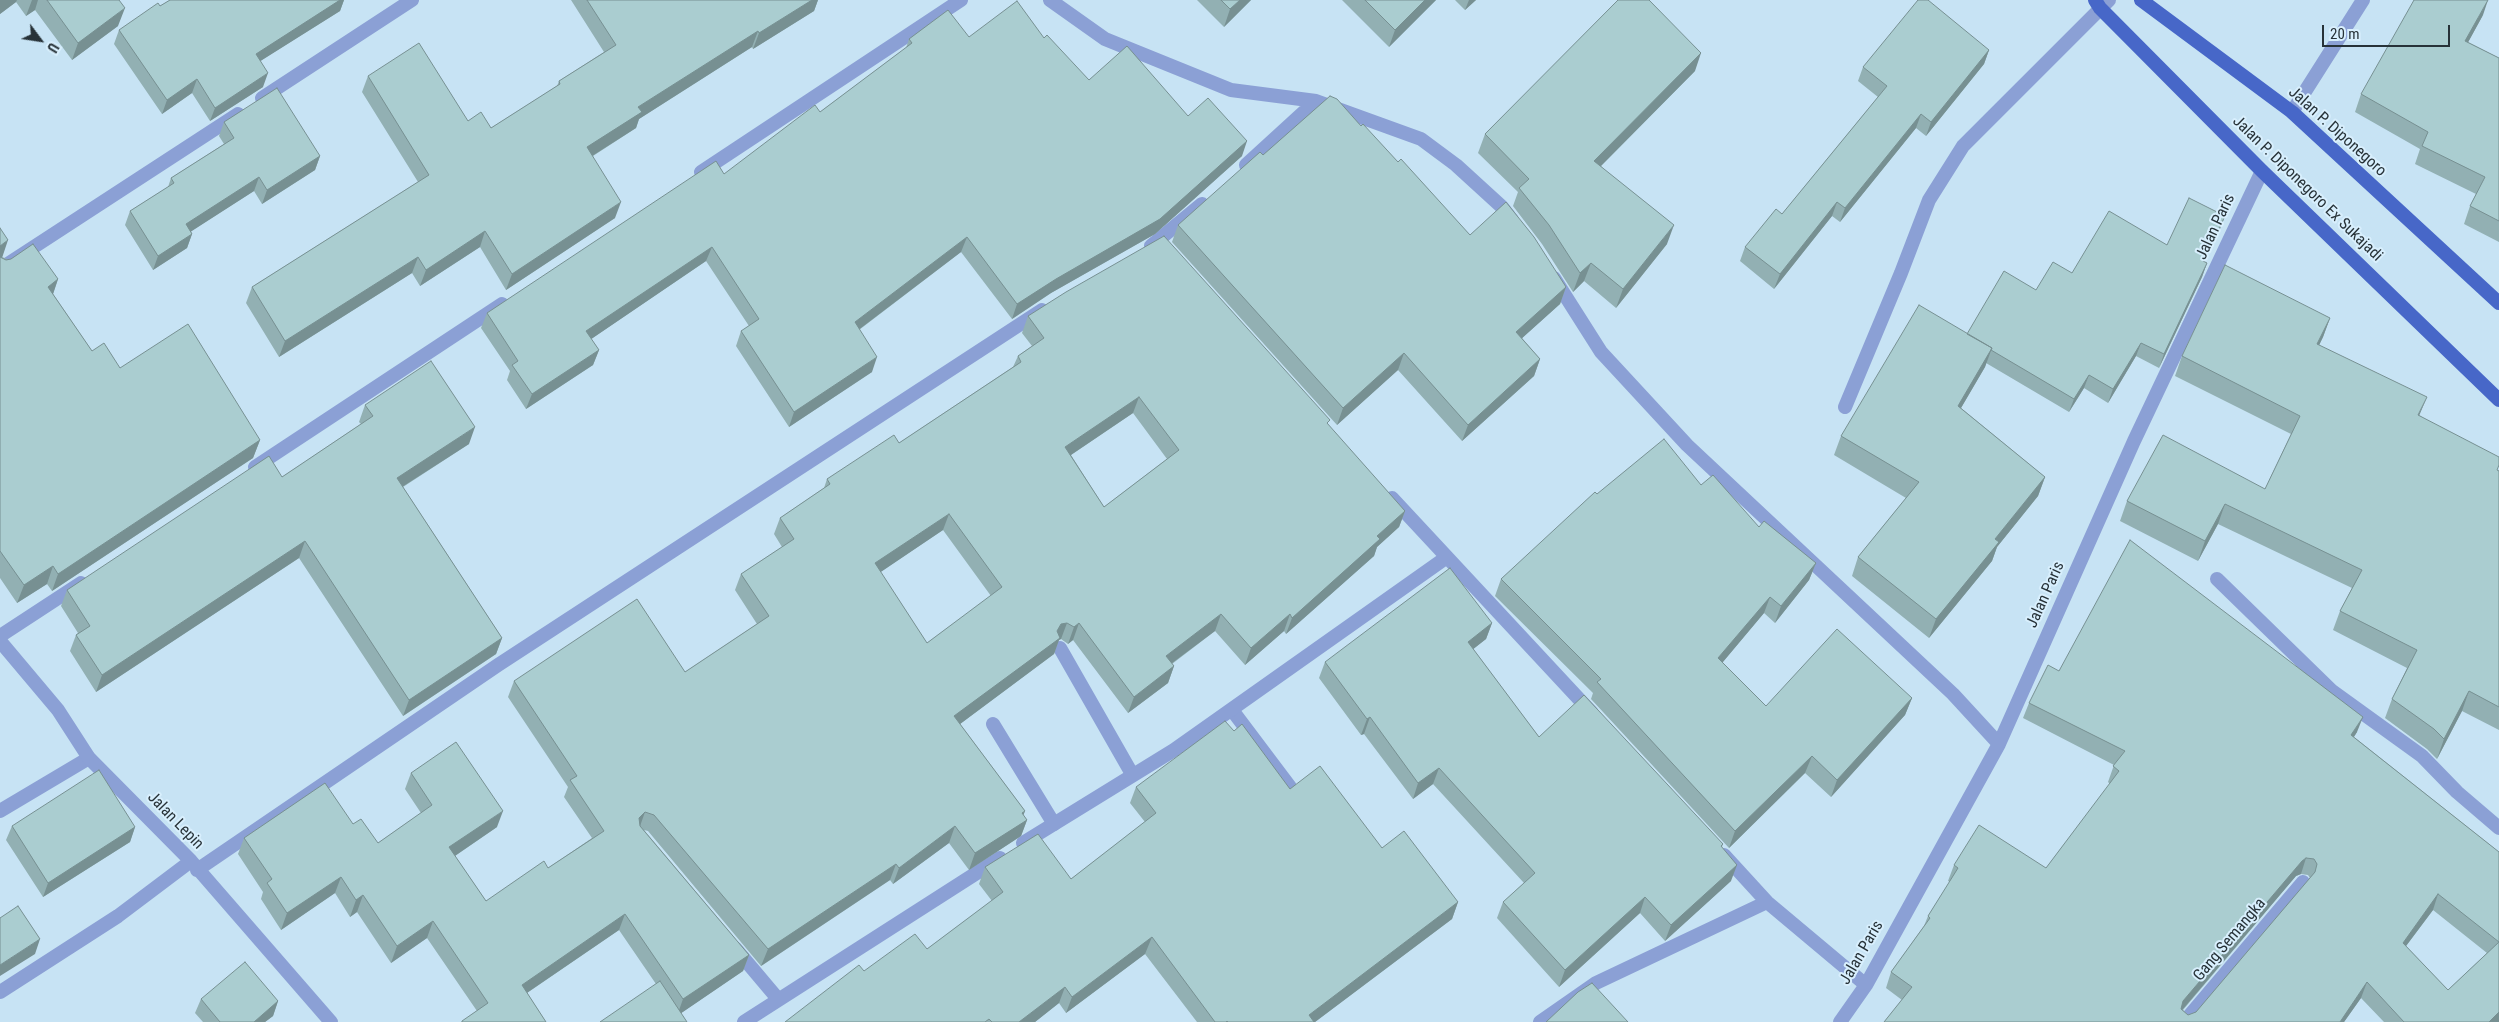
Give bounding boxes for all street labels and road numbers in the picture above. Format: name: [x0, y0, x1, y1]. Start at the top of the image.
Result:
street label: Jalan P. Diponegoro: [2284, 83, 2390, 181]
street label: Jalan P. Diponegoro Ex Sukajadi: [2228, 112, 2386, 266]
street label: Jalan Paris: [2192, 191, 2240, 263]
street label: Jalan Paris: [2023, 559, 2069, 631]
street label: Jalan Lepin: [143, 788, 207, 854]
street label: Gang Semangka: [2190, 895, 2270, 985]
street label: Jalan Paris: [1836, 918, 1888, 988]

